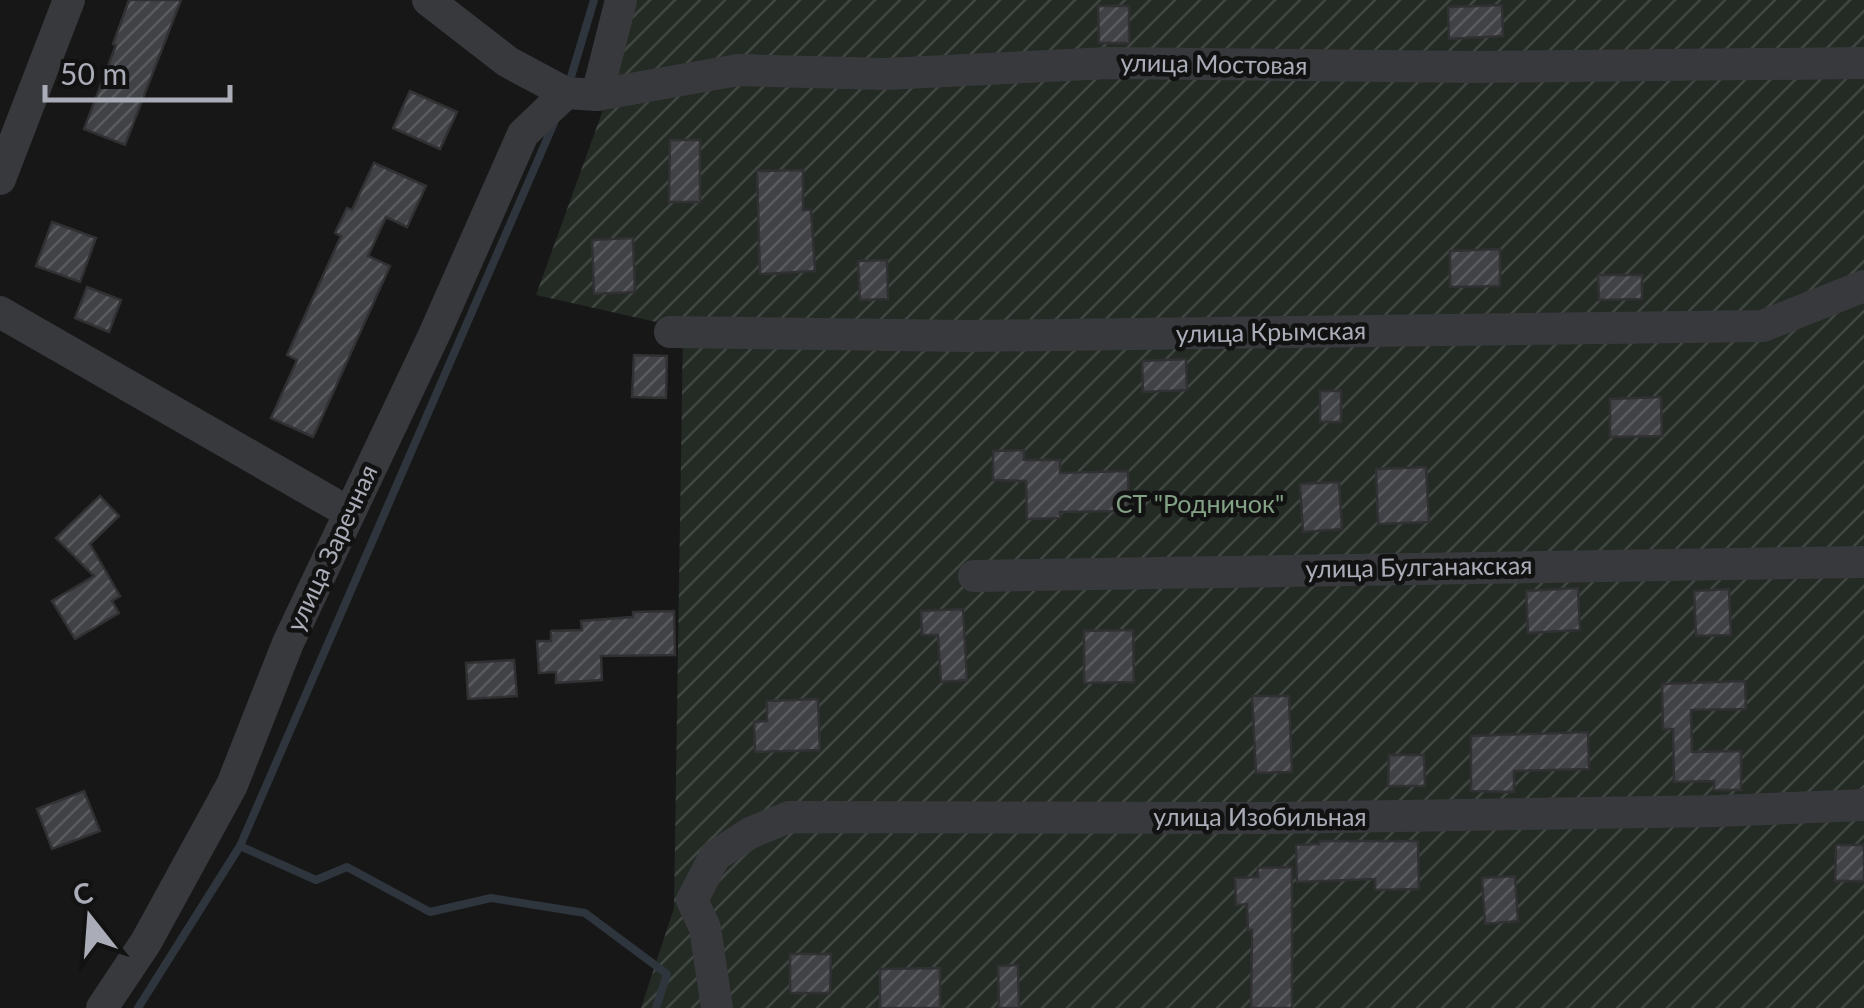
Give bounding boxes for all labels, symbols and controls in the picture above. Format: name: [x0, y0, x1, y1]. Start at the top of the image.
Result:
scale bar: [45, 40, 230, 102]
street label: улица Мостовая: [1120, 46, 1308, 80]
text: 50 m: [60, 55, 127, 91]
street label: улица Крымская: [1175, 314, 1367, 348]
street label: улица Заречная: [279, 460, 383, 636]
park label: СТ "Родничок": [1116, 488, 1284, 518]
street label: улица Булганакская: [1305, 549, 1533, 583]
street label: улица Изобильная: [1153, 801, 1367, 831]
north arrow: [40, 868, 140, 968]
text: С: [69, 874, 97, 912]

